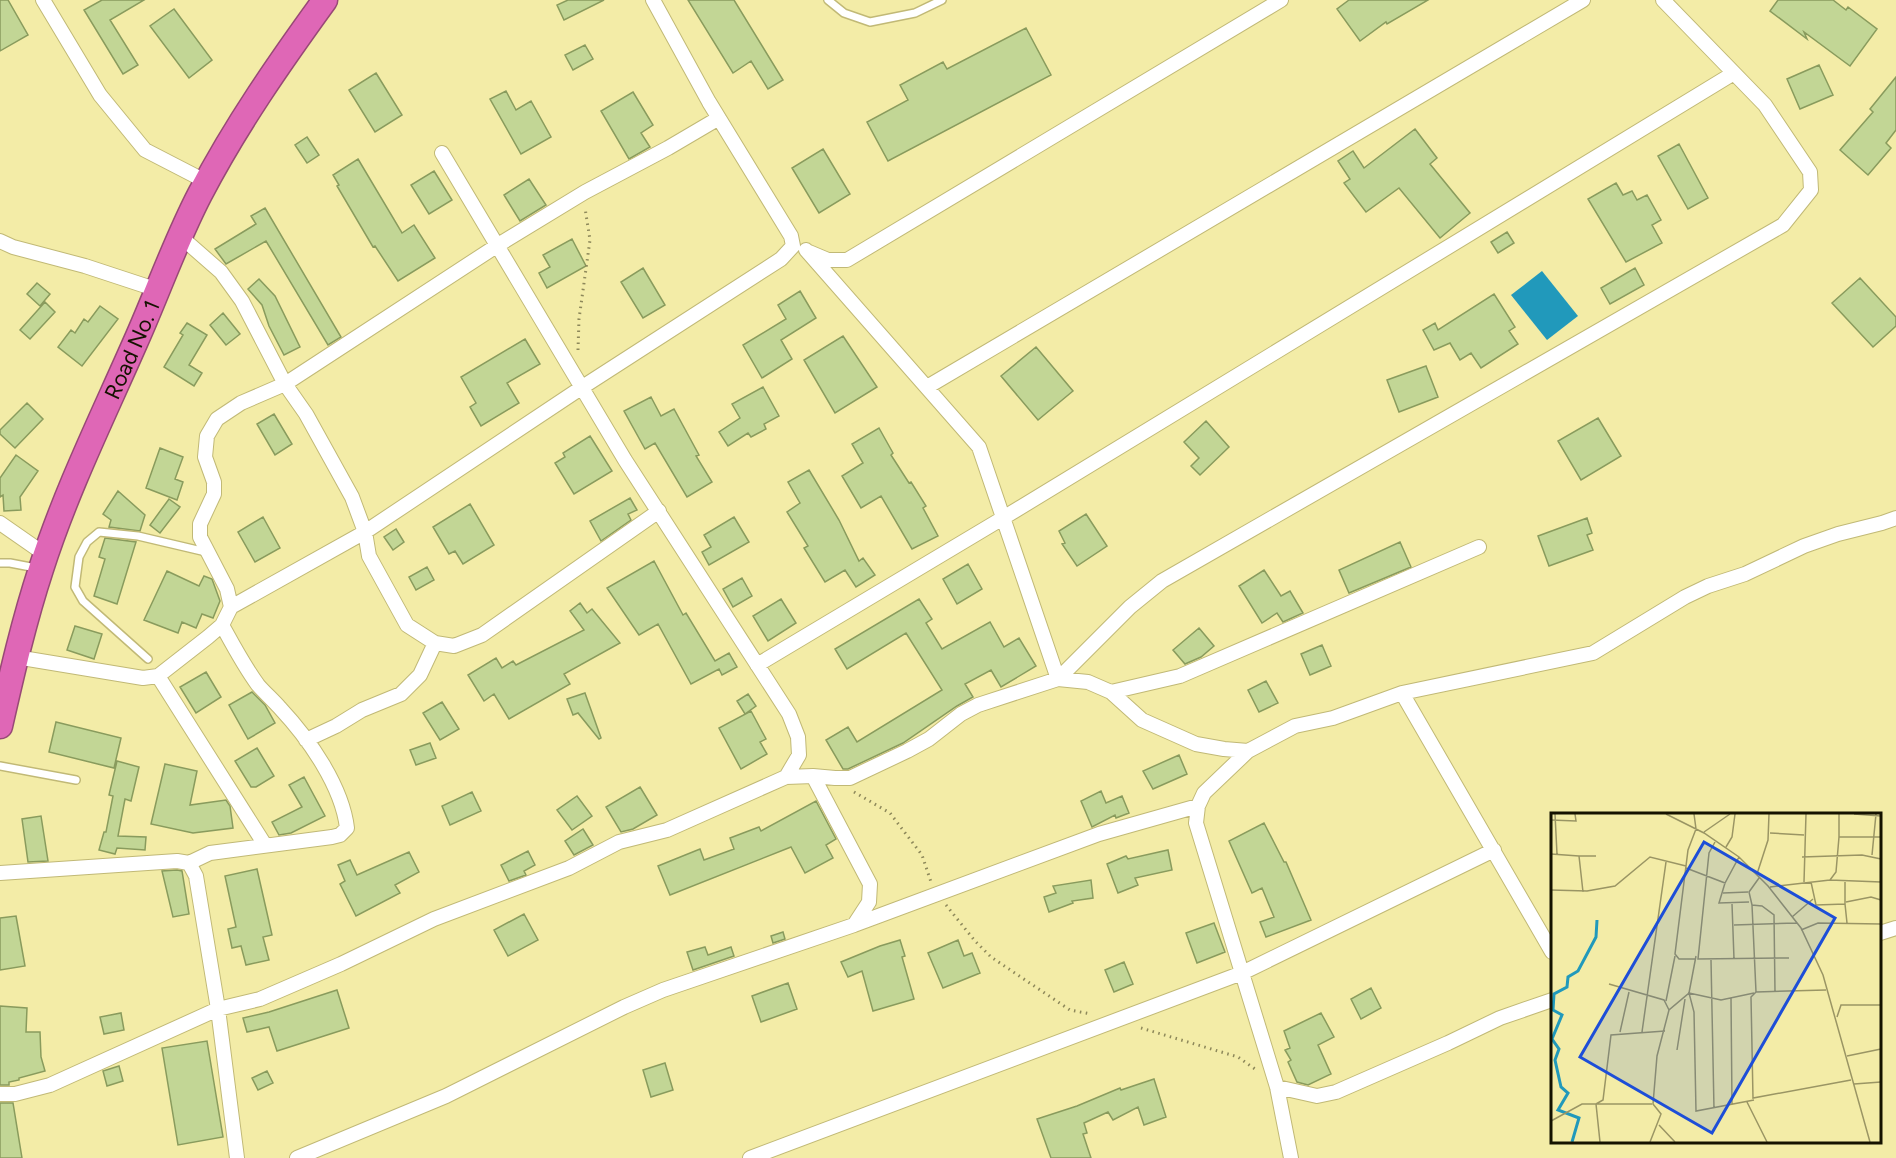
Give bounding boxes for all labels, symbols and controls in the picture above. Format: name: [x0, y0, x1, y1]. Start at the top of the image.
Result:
street label: Road No. 1: [99, 296, 166, 403]
inset map: [1551, 813, 1881, 1143]

